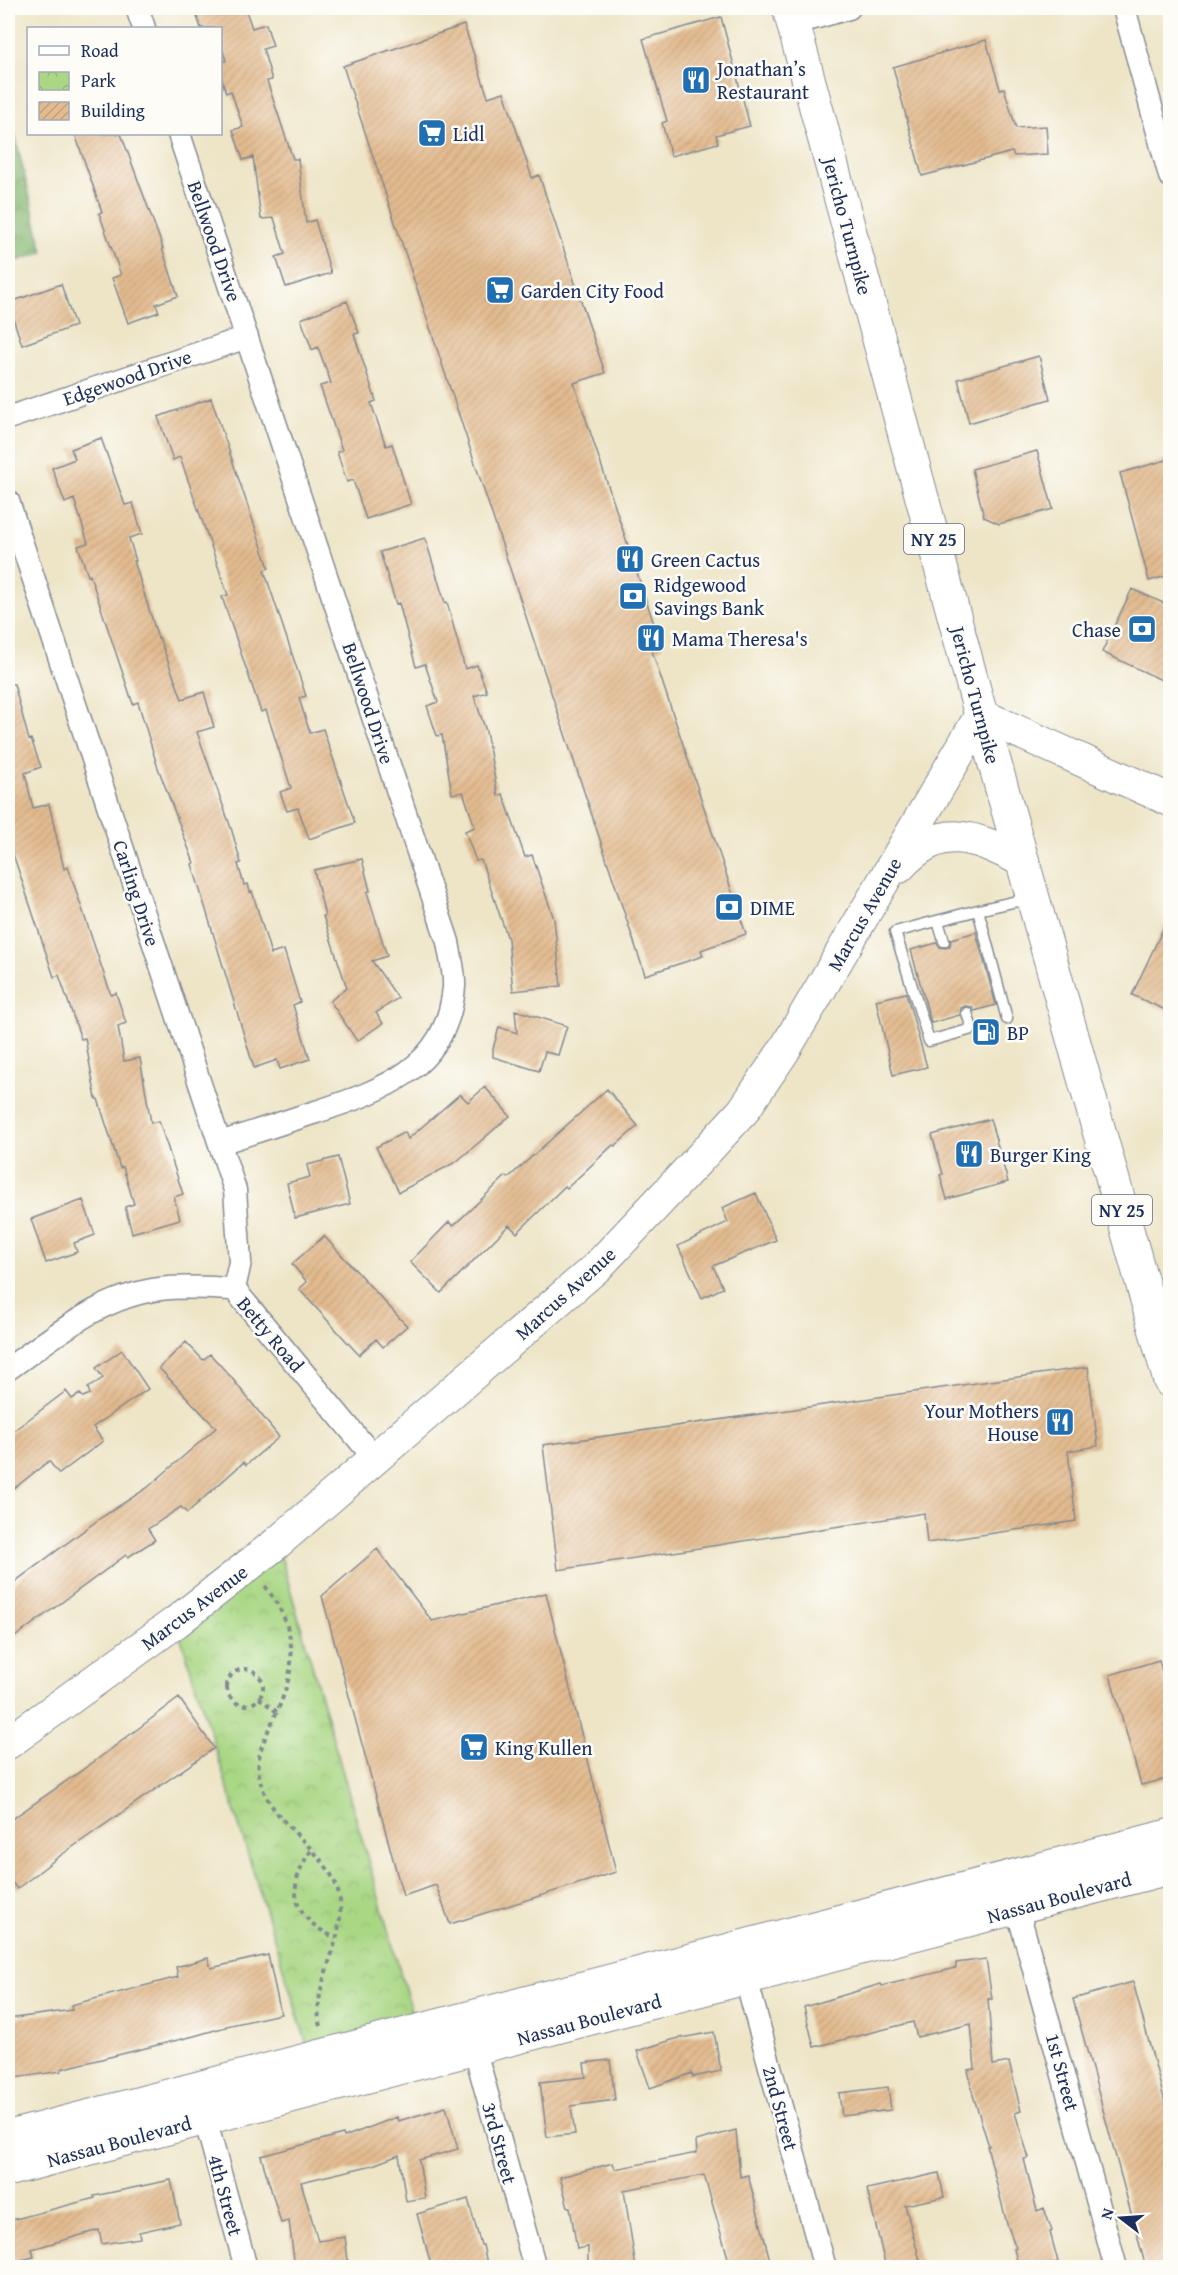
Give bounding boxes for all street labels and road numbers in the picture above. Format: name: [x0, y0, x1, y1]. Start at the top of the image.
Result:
street label: Jericho Turnpike: [815, 151, 880, 298]
street label: Bellwood Drive: [181, 177, 249, 305]
street label: Edgewood Drive: [59, 341, 195, 413]
road number: NY 25: [904, 524, 964, 554]
street label: Jericho Turnpike: [943, 620, 1008, 767]
street label: Bellwood Drive: [336, 638, 402, 768]
street label: Carling Drive: [106, 836, 168, 950]
street label: Marcus Avenue: [820, 852, 908, 976]
road number: NY 25: [1092, 1195, 1152, 1225]
street label: Marcus Avenue: [508, 1240, 622, 1346]
street label: Betty Road: [231, 1290, 312, 1378]
street label: Marcus Avenue: [134, 1557, 254, 1657]
street label: Nassau Boulevard: [984, 1864, 1135, 1930]
street label: Nassau Boulevard: [514, 1986, 665, 2052]
street label: 1st Street: [1039, 2030, 1087, 2114]
street label: 2nd Street: [756, 2062, 806, 2154]
street label: 3rd Street: [475, 2099, 525, 2187]
street label: Nassau Boulevard: [44, 2108, 195, 2174]
street label: 4th Street: [201, 2151, 251, 2239]

